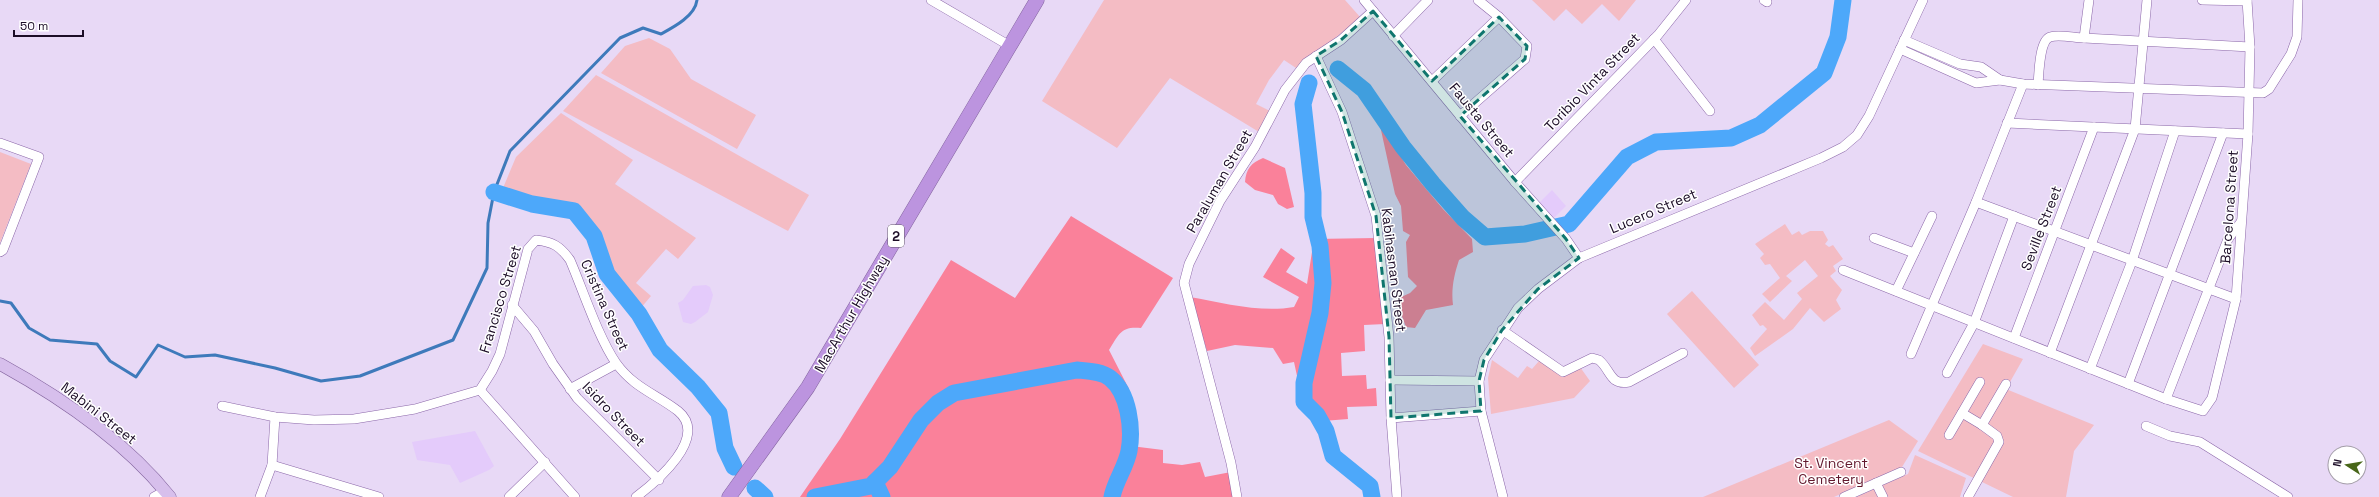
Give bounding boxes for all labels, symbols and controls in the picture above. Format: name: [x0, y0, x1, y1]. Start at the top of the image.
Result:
scale bar: [14, 12, 83, 38]
text: 50 m: [20, 18, 48, 34]
street label: Toribio Vinta Street: [1540, 29, 1644, 135]
street label: Fausta Street: [1446, 79, 1518, 161]
street label: Paraluman Street: [1182, 126, 1256, 236]
street label: Barcelona Street: [2216, 149, 2242, 265]
street label: Seville Street: [2017, 183, 2065, 273]
street label: Lucero Street: [1607, 185, 1699, 237]
street label: Kabihasnan Street: [1377, 207, 1411, 333]
road number: 2: [888, 225, 904, 247]
street label: Francisco Street: [475, 243, 525, 355]
street label: MacArthur Highway: [810, 252, 892, 376]
street label: Cristina Street: [577, 257, 633, 353]
street label: Mabini Street: [58, 378, 140, 448]
street label: Isidro Street: [579, 378, 649, 450]
north arrow: [2327, 445, 2367, 485]
park label: St. Vincent Cemetery: [1794, 454, 1868, 488]
text: N: [2330, 458, 2345, 468]

